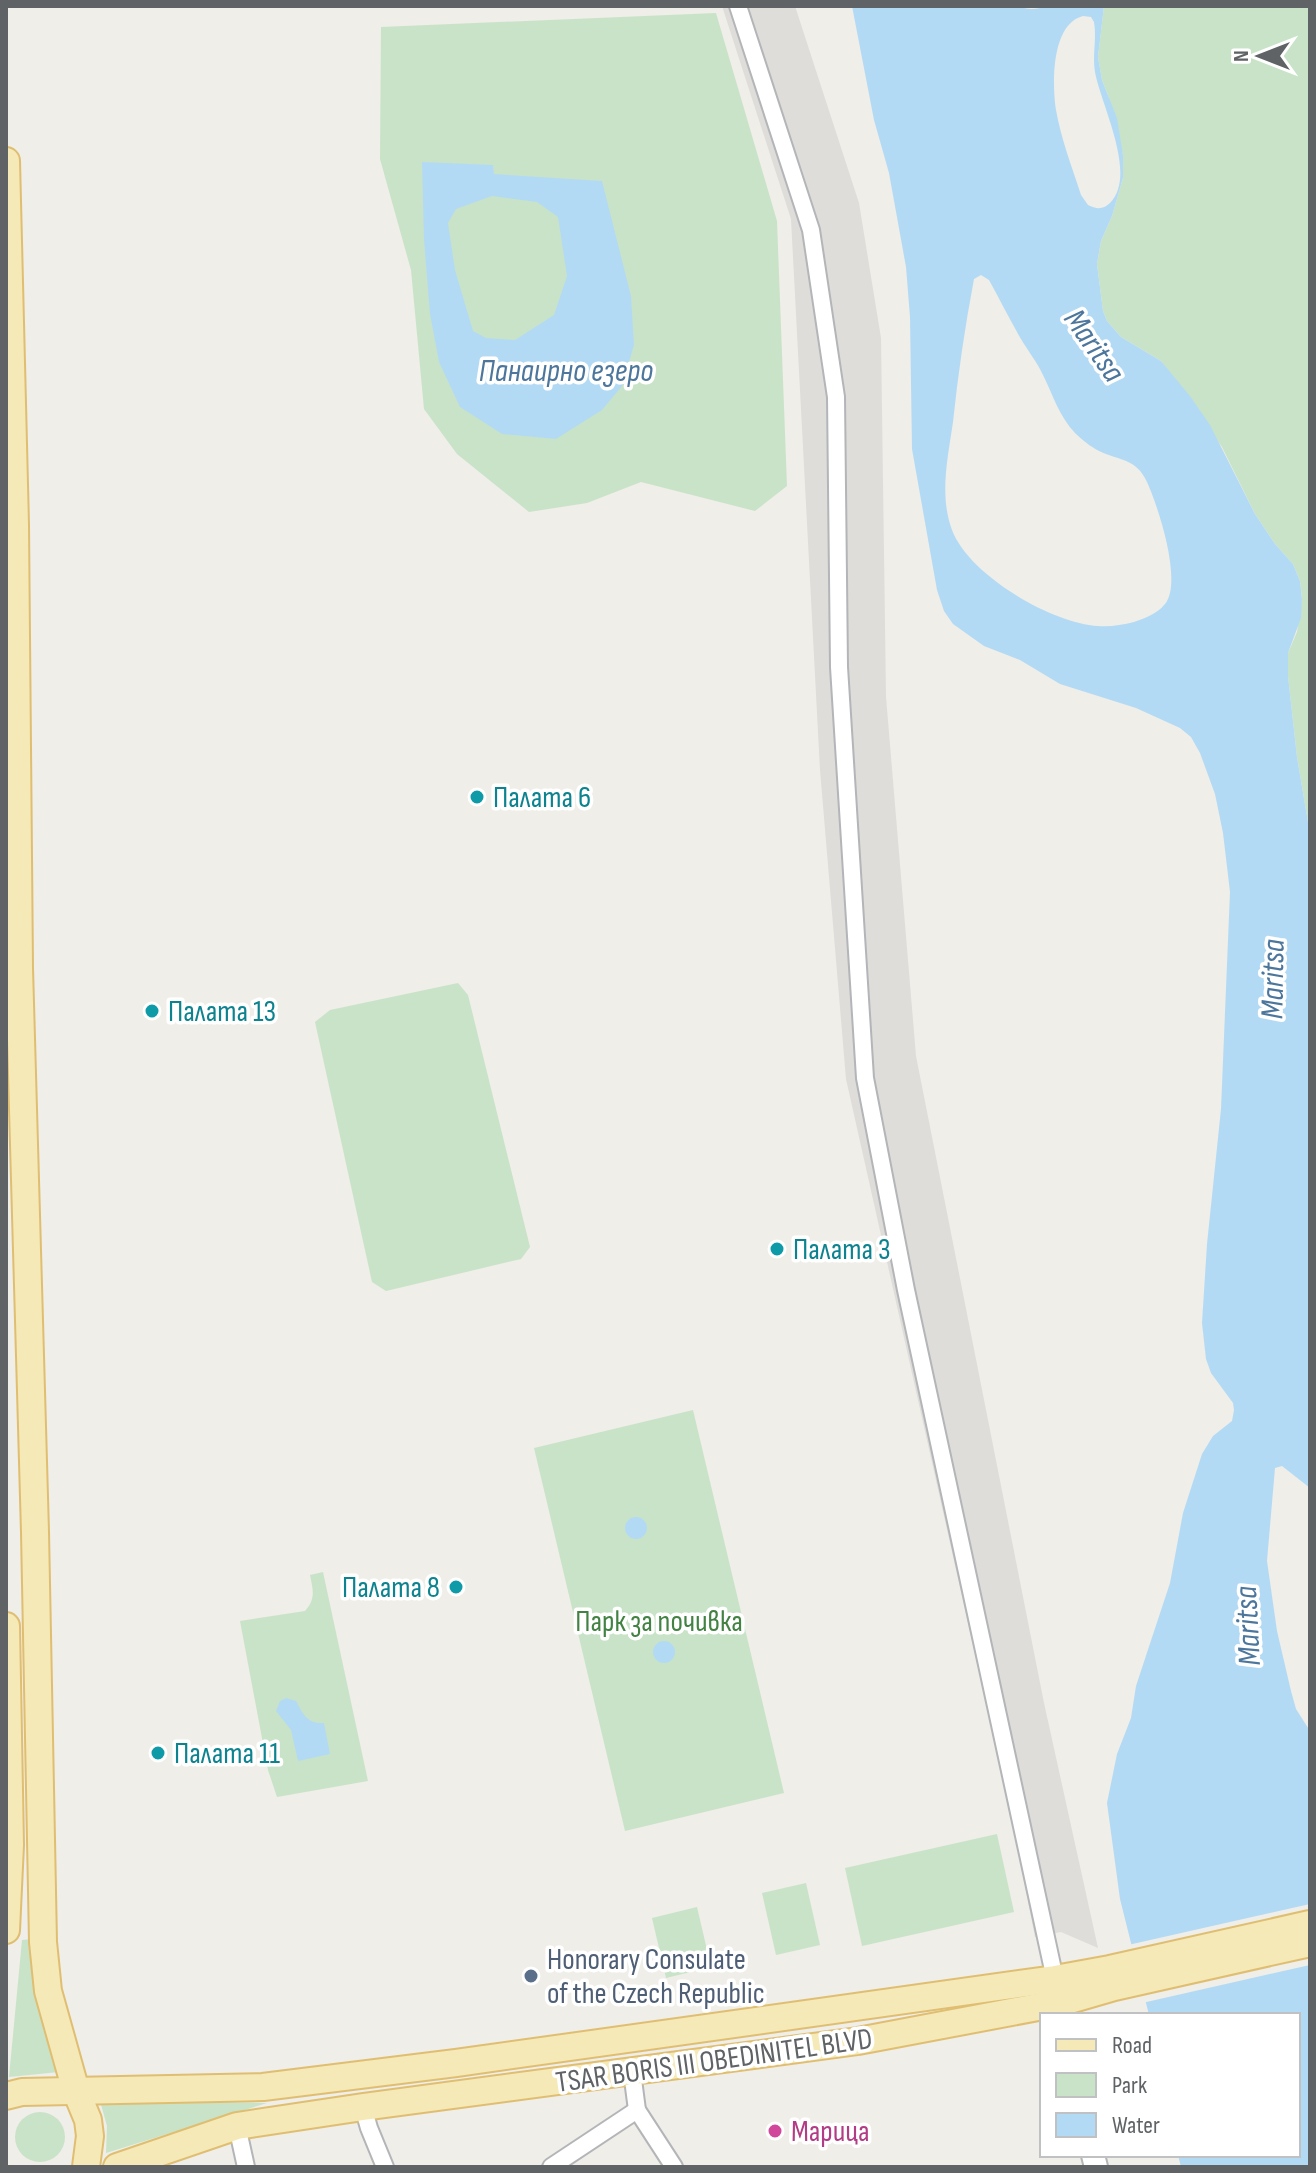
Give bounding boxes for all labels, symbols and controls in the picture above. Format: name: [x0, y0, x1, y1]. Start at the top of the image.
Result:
north arrow: [1220, 16, 1300, 96]
text: N: [1228, 50, 1255, 62]
water label: Maritsa: [1055, 302, 1133, 390]
water label: Панаирно езеро: [479, 352, 653, 391]
place label: Палата 6: [493, 780, 591, 816]
marker: Палата 6: [468, 788, 486, 806]
water label: Maritsa: [1253, 939, 1294, 1019]
place label: Палата 13: [168, 994, 276, 1030]
marker: Палата 13: [143, 1002, 161, 1020]
place label: Палата 3: [793, 1232, 890, 1268]
marker: Палата 3: [768, 1240, 786, 1258]
place label: Палата 8: [342, 1570, 440, 1606]
marker: Палата 8: [447, 1578, 465, 1596]
water label: Maritsa: [1227, 1585, 1270, 1667]
park label: Парк за почивка: [575, 1604, 743, 1640]
place label: Палата 11: [174, 1736, 280, 1772]
marker: Палата 11: [149, 1744, 167, 1762]
place label: Honorary Consulate of the Czech Republic: [547, 1942, 765, 2012]
marker: Honorary Consulate of the Czech Republic: [522, 1967, 540, 1985]
legend: [1040, 2013, 1300, 2157]
street label: TSAR BORIS III OBEDINITEL BLVD: [554, 2021, 875, 2101]
text: Road: [1112, 2031, 1152, 2060]
text: Park: [1112, 2071, 1147, 2100]
text: Water: [1112, 2111, 1160, 2140]
place label: Марица: [791, 2114, 870, 2150]
marker: Марица: [766, 2122, 784, 2140]

